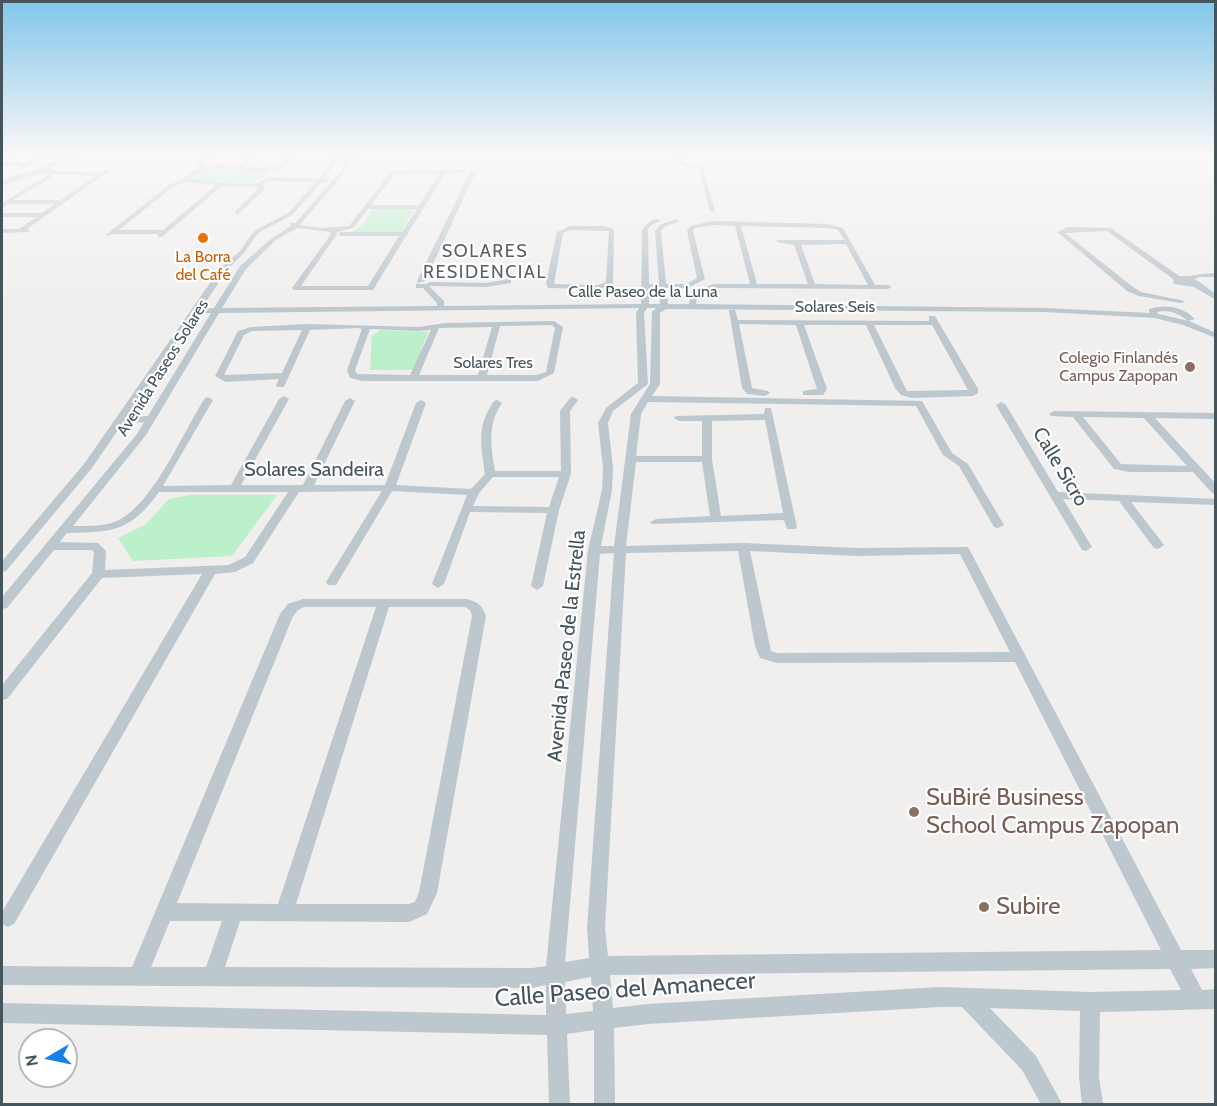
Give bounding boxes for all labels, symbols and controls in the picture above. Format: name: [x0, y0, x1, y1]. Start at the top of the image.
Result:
marker: La Borra del Café: [196, 231, 210, 245]
district label: SOLARES RESIDENCIAL: [423, 241, 547, 284]
place label: La Borra del Café: [175, 247, 231, 285]
street label: Calle Paseo de la Luna: [568, 282, 718, 302]
street label: Avenida Paseos Solares: [113, 296, 213, 440]
street label: Solares Seis: [795, 297, 875, 317]
place label: Colegio Finlandés Campus Zapopan: [1059, 348, 1178, 386]
street label: Solares Tres: [453, 353, 533, 373]
marker: Colegio Finlandés Campus Zapopan: [1183, 360, 1197, 374]
street label: Calle Sicro: [1027, 423, 1093, 511]
street label: Solares Sandeira: [244, 458, 384, 482]
street label: Avenida Paseo de la Estrella: [543, 529, 591, 763]
place label: SuBiré Business School Campus Zapopan: [926, 784, 1179, 840]
marker: SuBiré Business School Campus Zapopan: [907, 805, 921, 819]
place label: Subire: [996, 893, 1060, 921]
marker: Subire: [977, 900, 991, 914]
street label: Calle Paseo del Amanecer: [494, 967, 756, 1013]
north arrow: [18, 1028, 78, 1088]
text: N: [21, 1054, 42, 1068]

